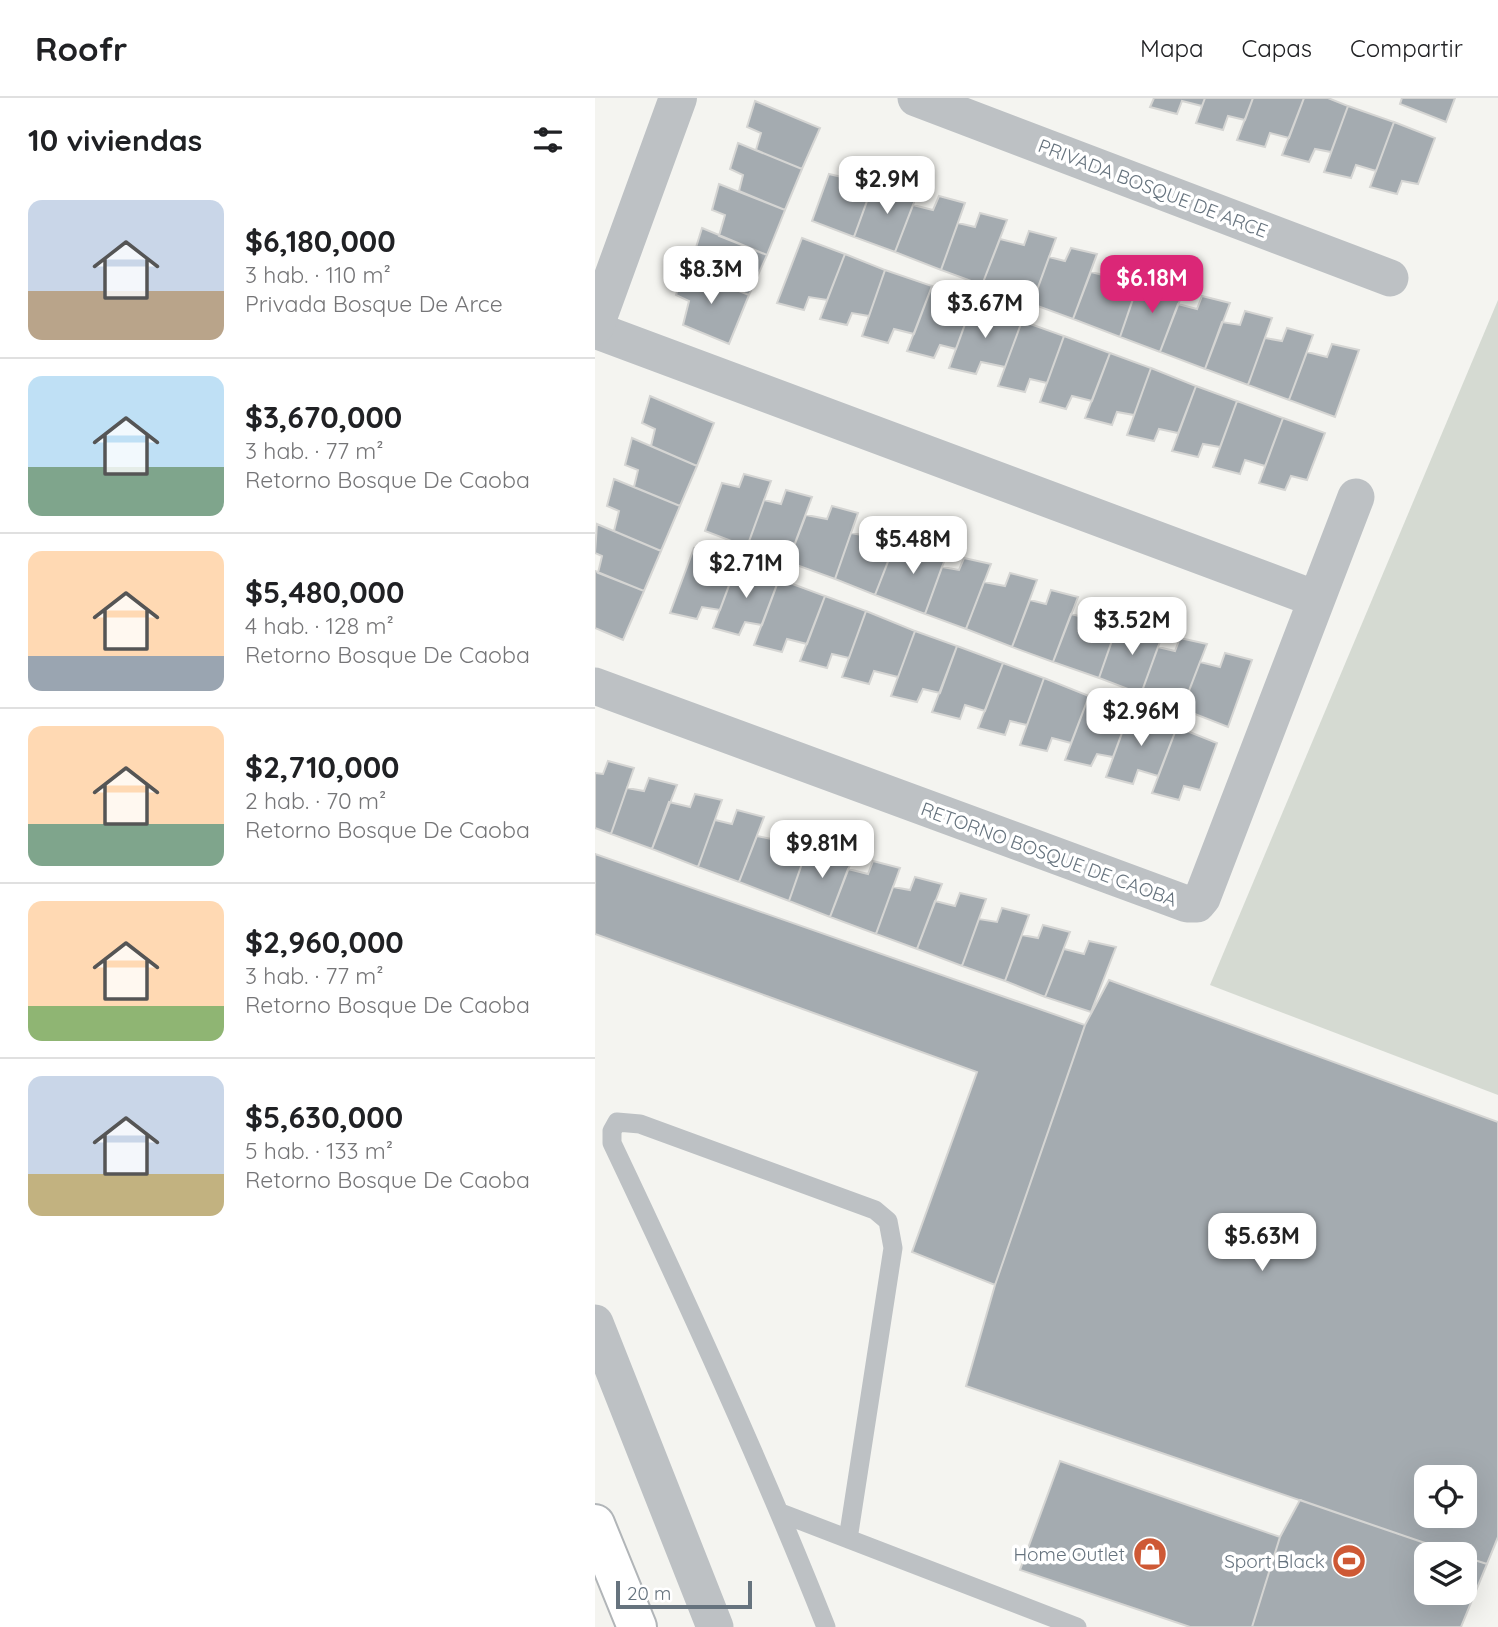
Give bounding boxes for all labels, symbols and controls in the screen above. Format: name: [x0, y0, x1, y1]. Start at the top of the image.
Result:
text: Roofr: [35, 28, 127, 69]
text: Mapa: [1140, 33, 1204, 63]
text: Capas: [1242, 33, 1312, 63]
text: Compartir: [1350, 33, 1463, 63]
text: 10 viviendas: [28, 121, 202, 159]
icon: filters: [529, 121, 567, 159]
street label: PRIVADA BOSQUE DE ARCE: [1035, 133, 1271, 243]
pin: $2.9M: [838, 156, 936, 216]
text: $2.9M: [855, 164, 919, 193]
text: $6,180,000: [245, 222, 396, 260]
icon: home: [84, 228, 168, 312]
pin: $8.3M: [662, 246, 760, 306]
text: $8.3M: [679, 254, 743, 283]
pin: $6.18M: [1095, 256, 1209, 315]
text: 3 hab. · 110 m²: [245, 260, 391, 289]
text: $6.18M: [1116, 263, 1188, 292]
pin: $3.67M: [928, 280, 1042, 340]
text: $3.67M: [947, 288, 1023, 317]
text: Privada Bosque De Arce: [245, 289, 503, 318]
text: $3,670,000: [245, 398, 402, 436]
icon: home: [84, 404, 168, 488]
text: 3 hab. · 77 m²: [245, 436, 384, 465]
text: Retorno Bosque De Caoba: [245, 465, 530, 494]
pin: $5.48M: [856, 517, 970, 576]
text: $5.48M: [875, 524, 951, 553]
pin: $2.71M: [689, 540, 803, 600]
text: $2.71M: [709, 548, 783, 577]
text: $5,480,000: [245, 573, 404, 611]
icon: home: [84, 579, 168, 663]
pin: $3.52M: [1075, 598, 1189, 657]
text: $3.52M: [1094, 605, 1170, 634]
text: 4 hab. · 128 m²: [245, 611, 394, 640]
text: Retorno Bosque De Caoba: [245, 640, 530, 669]
pin: $2.96M: [1084, 688, 1198, 748]
text: $2.96M: [1102, 696, 1180, 725]
text: $2,710,000: [245, 748, 400, 786]
icon: home: [84, 754, 168, 838]
text: 2 hab. · 70 m²: [245, 786, 386, 815]
street label: RETORNO BOSQUE DE CAOBA: [918, 796, 1180, 912]
text: Retorno Bosque De Caoba: [245, 815, 530, 844]
pin: $9.81M: [765, 820, 879, 880]
text: $9.81M: [786, 828, 858, 857]
text: $2,960,000: [245, 923, 404, 961]
icon: home: [84, 929, 168, 1013]
text: 3 hab. · 77 m²: [245, 961, 384, 990]
text: Retorno Bosque De Caoba: [245, 990, 530, 1019]
text: $5,630,000: [245, 1098, 403, 1136]
icon: home: [84, 1104, 168, 1188]
text: 5 hab. · 133 m²: [245, 1136, 393, 1165]
text: Retorno Bosque De Caoba: [245, 1165, 530, 1194]
pin: $5.63M: [1205, 1214, 1319, 1273]
text: $5.63M: [1224, 1221, 1300, 1250]
map controls: [1414, 1465, 1477, 1605]
button: locate: [1414, 1465, 1477, 1528]
shop icon: Home Outlet: [1131, 1535, 1169, 1573]
place label: Home Outlet: [1013, 1542, 1125, 1566]
sports icon: Sport Black: [1330, 1542, 1368, 1580]
button: layers: [1414, 1542, 1477, 1605]
place label: Sport Black: [1224, 1549, 1325, 1573]
scale bar: [616, 1578, 753, 1610]
text: 20 m: [627, 1581, 671, 1605]

